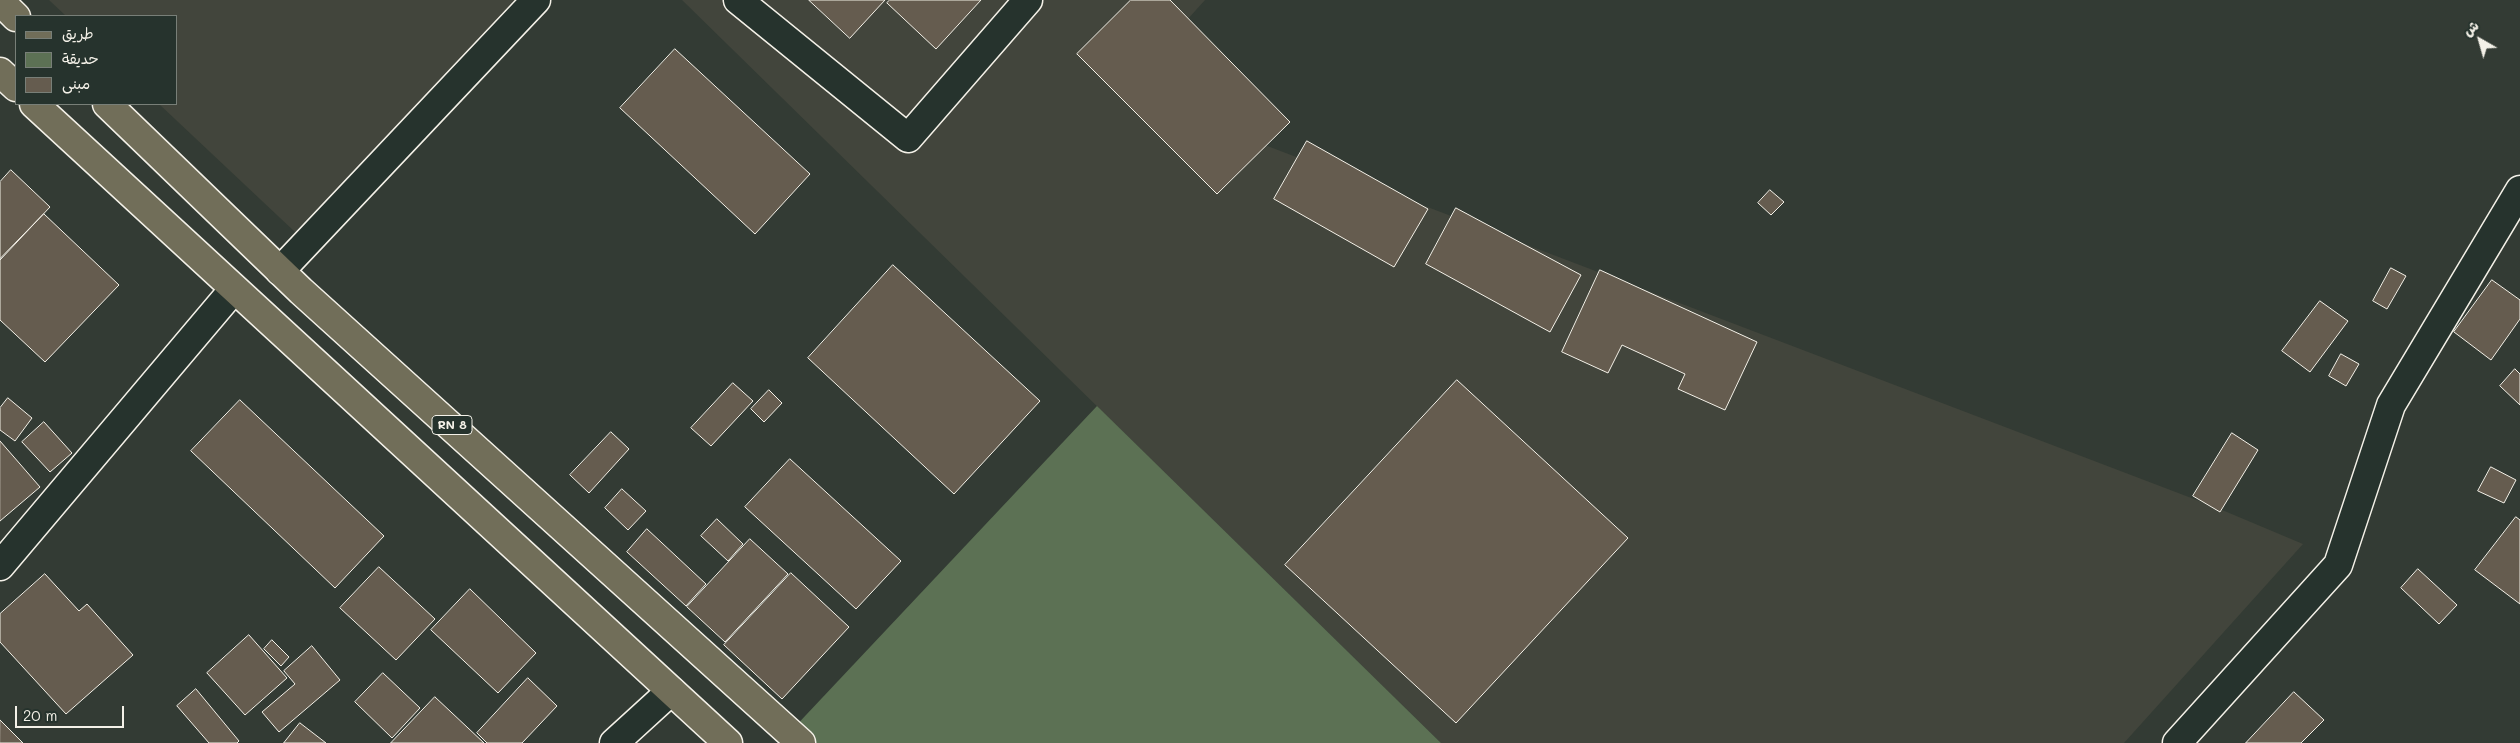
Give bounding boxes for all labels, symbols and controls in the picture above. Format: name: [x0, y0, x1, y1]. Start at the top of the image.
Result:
legend: [15, 15, 178, 105]
north arrow: [2455, 15, 2505, 65]
text: ش: [2459, 16, 2482, 40]
text: طريق: [62, 23, 94, 43]
text: حديقة: [62, 48, 99, 68]
text: مبنى: [62, 73, 90, 93]
road number: RN 8: [432, 416, 472, 434]
scale bar: [18, 696, 126, 728]
text: 20 m: [23, 705, 57, 725]

